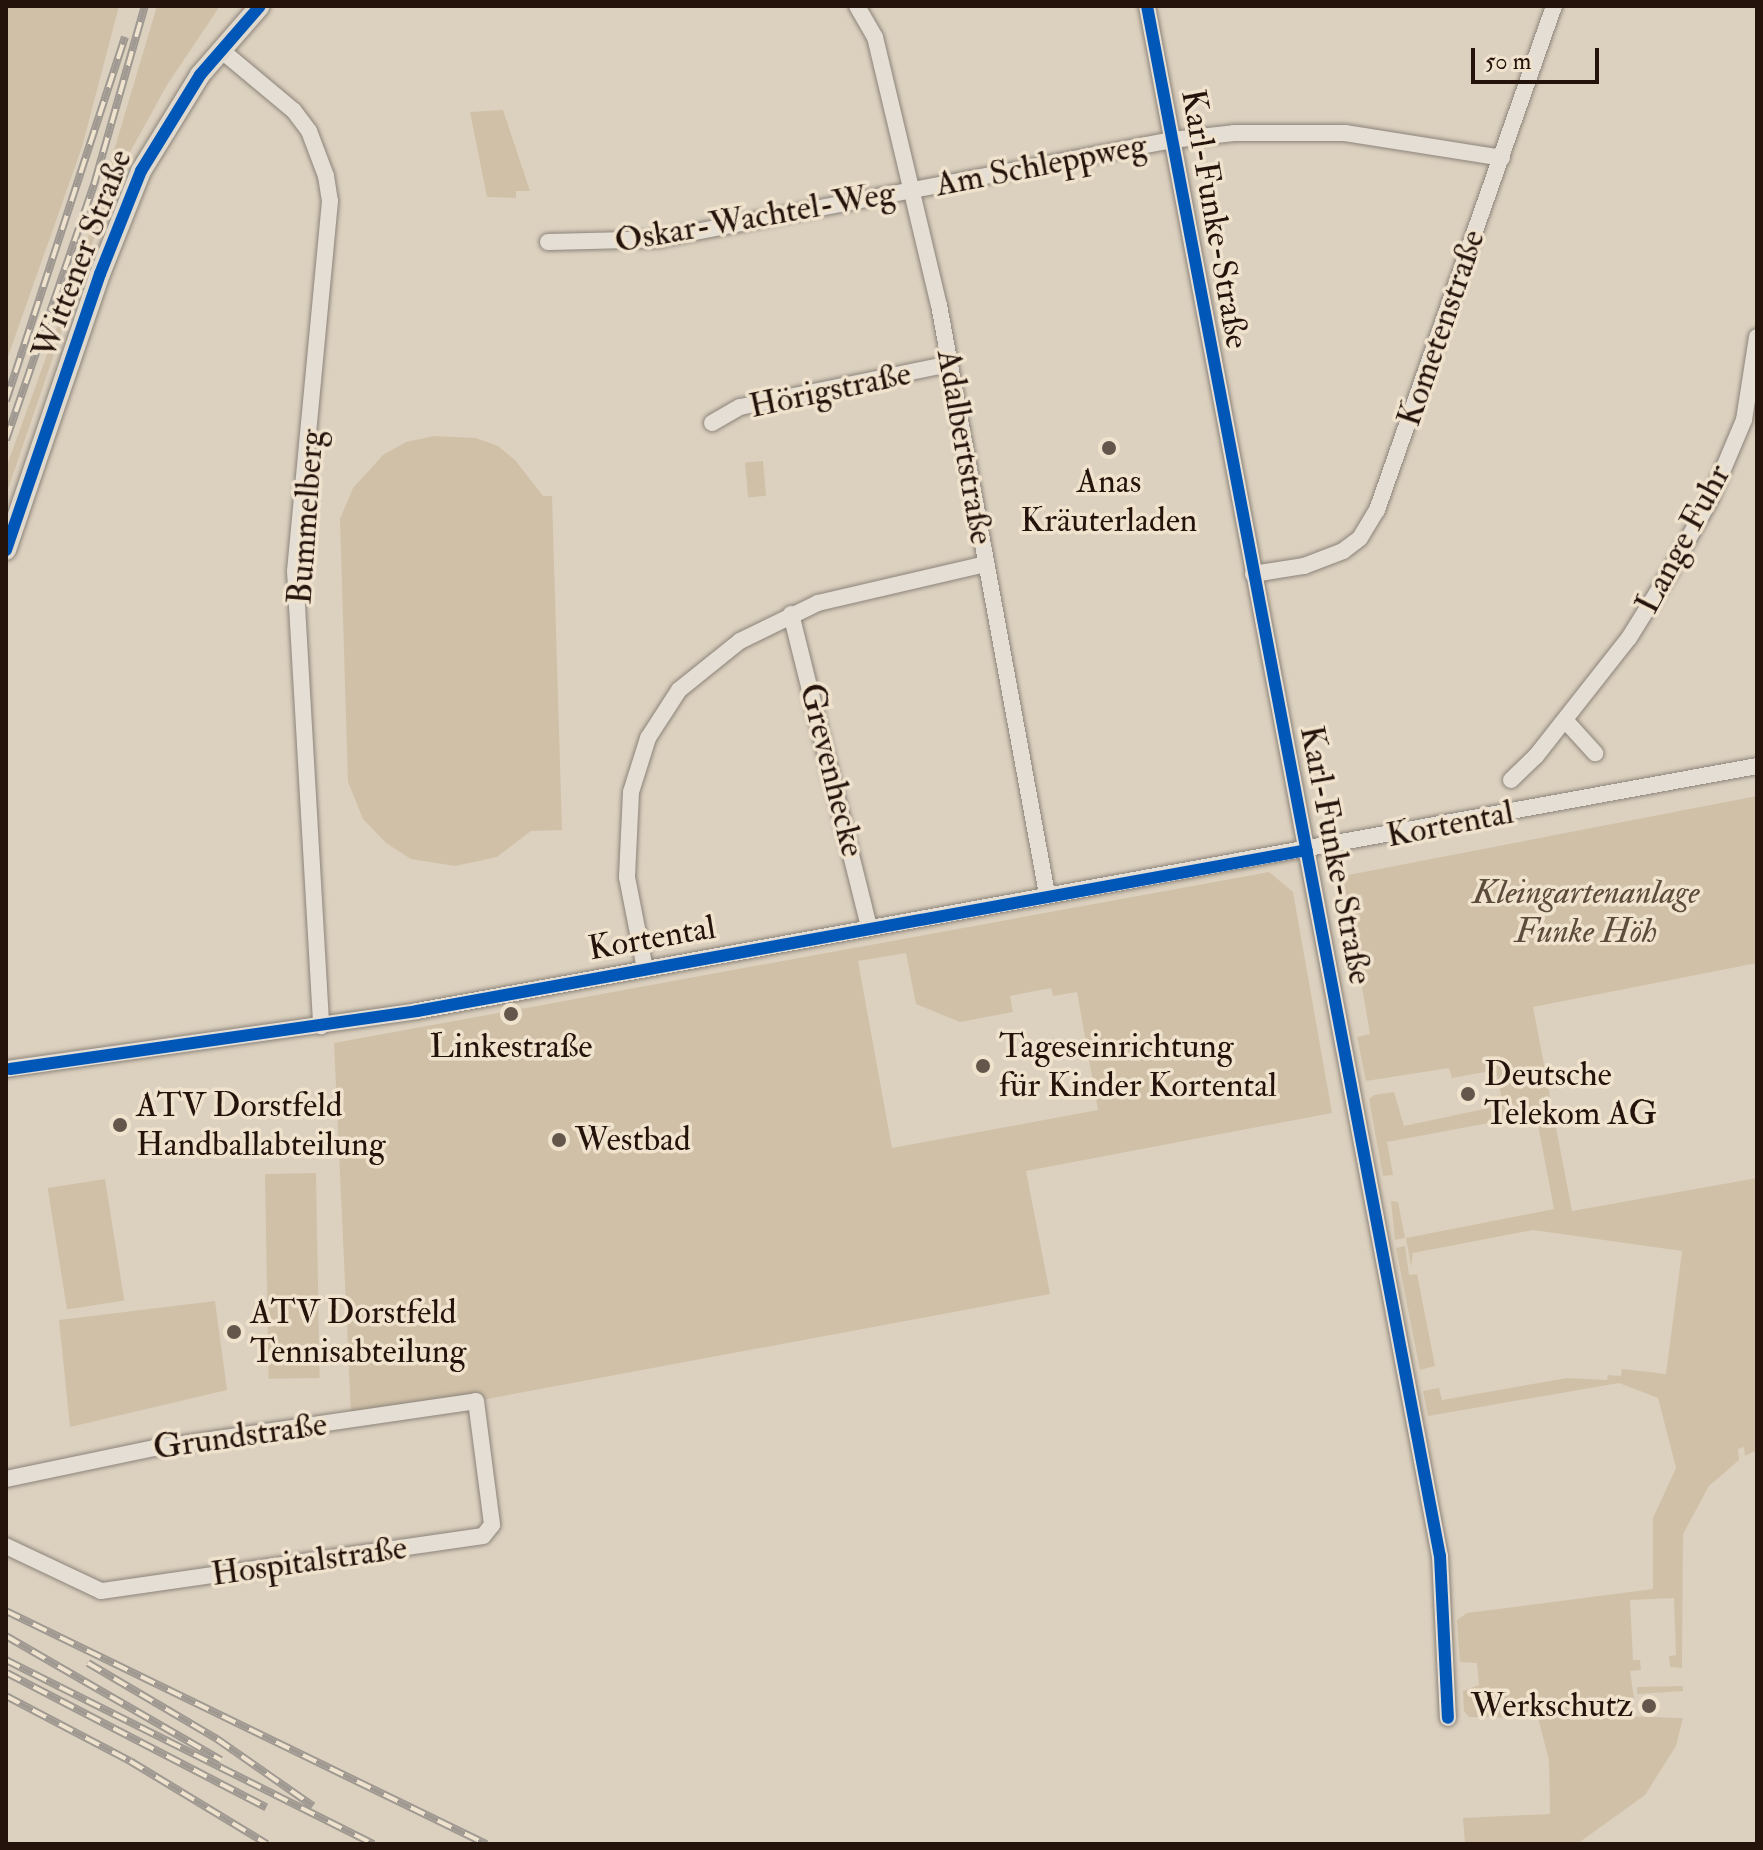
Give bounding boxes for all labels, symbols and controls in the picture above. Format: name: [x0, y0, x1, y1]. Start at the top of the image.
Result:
scale bar: [1475, 32, 1603, 82]
text: 50 m: [1485, 46, 1531, 77]
street label: Karl-Funke-Straße: [1172, 86, 1258, 352]
street label: Am Schleppweg: [932, 125, 1150, 205]
street label: Wittener Straße: [23, 144, 141, 364]
street label: Oskar-Wachtel-Weg: [612, 172, 898, 262]
street label: Kometenstraße: [1388, 225, 1494, 431]
street label: Adalbertstraße: [928, 346, 1002, 548]
street label: Hörigstraße: [745, 353, 915, 427]
street label: Bummelberg: [280, 428, 332, 606]
marker: Anas Kräuterladen: [1100, 439, 1118, 457]
street label: Lange Fuhr: [1627, 458, 1739, 620]
place label: Anas Kräuterladen: [1021, 461, 1197, 540]
street label: Grevenhecke: [791, 679, 873, 861]
street label: Karl-Funke-Straße: [1291, 722, 1381, 988]
street label: Kortental: [1383, 792, 1517, 856]
park label: Kleingartenanlage Funke Höh: [1473, 872, 1699, 952]
street label: Kortental: [585, 907, 719, 969]
marker: Linkestraße: [502, 1005, 520, 1023]
place label: Tageseinrichtung für Kinder Kortental: [999, 1026, 1277, 1106]
place label: Linkestraße: [429, 1027, 593, 1067]
place label: Deutsche Telekom AG: [1484, 1054, 1657, 1134]
marker: Tageseinrichtung für Kinder Kortental: [974, 1057, 992, 1075]
place label: ATV Dorstfeld Handballabteilung: [136, 1085, 385, 1164]
marker: Deutsche Telekom AG: [1459, 1085, 1477, 1103]
marker: ATV Dorstfeld Handballabteilung: [111, 1116, 129, 1134]
place label: Westbad: [575, 1120, 691, 1160]
marker: Westbad: [550, 1131, 568, 1149]
place label: ATV Dorstfeld Tennisabteilung: [250, 1292, 466, 1372]
marker: ATV Dorstfeld Tennisabteilung: [225, 1323, 243, 1341]
street label: Grundstraße: [151, 1404, 329, 1468]
street label: Hospitalstraße: [209, 1527, 409, 1595]
place label: Werkschutz: [1471, 1686, 1633, 1726]
marker: Werkschutz: [1640, 1697, 1658, 1715]

